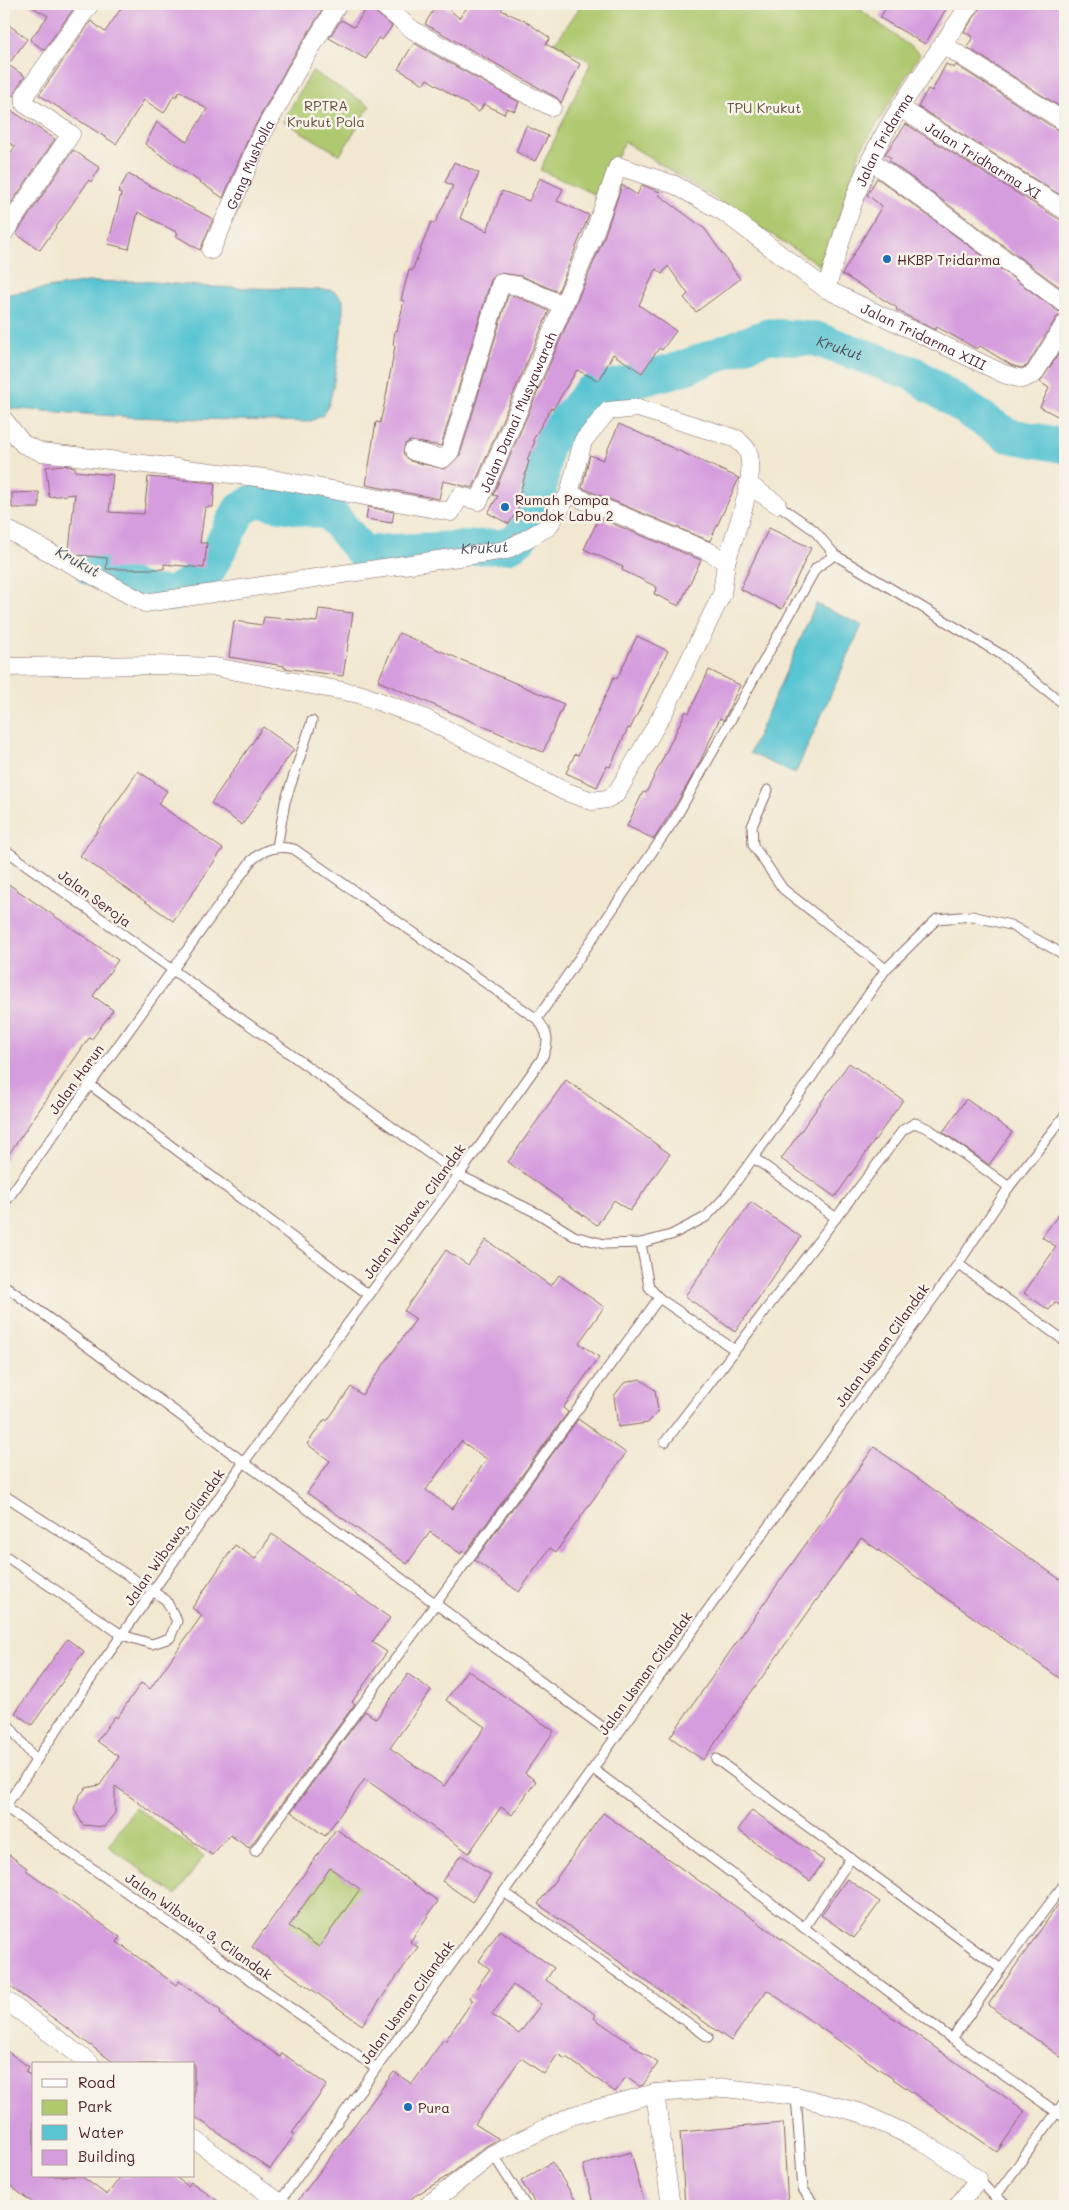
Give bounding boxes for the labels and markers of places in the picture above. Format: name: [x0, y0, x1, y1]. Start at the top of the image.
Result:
place label: HKBP Tridarma: [897, 250, 1001, 269]
marker: HKBP Tridarma: [881, 253, 893, 265]
place label: Rumah Pompa Pondok Labu 2: [515, 490, 614, 525]
marker: Rumah Pompa Pondok Labu 2: [499, 501, 511, 513]
place label: Pura: [418, 2098, 450, 2117]
marker: Pura: [402, 2101, 414, 2113]

